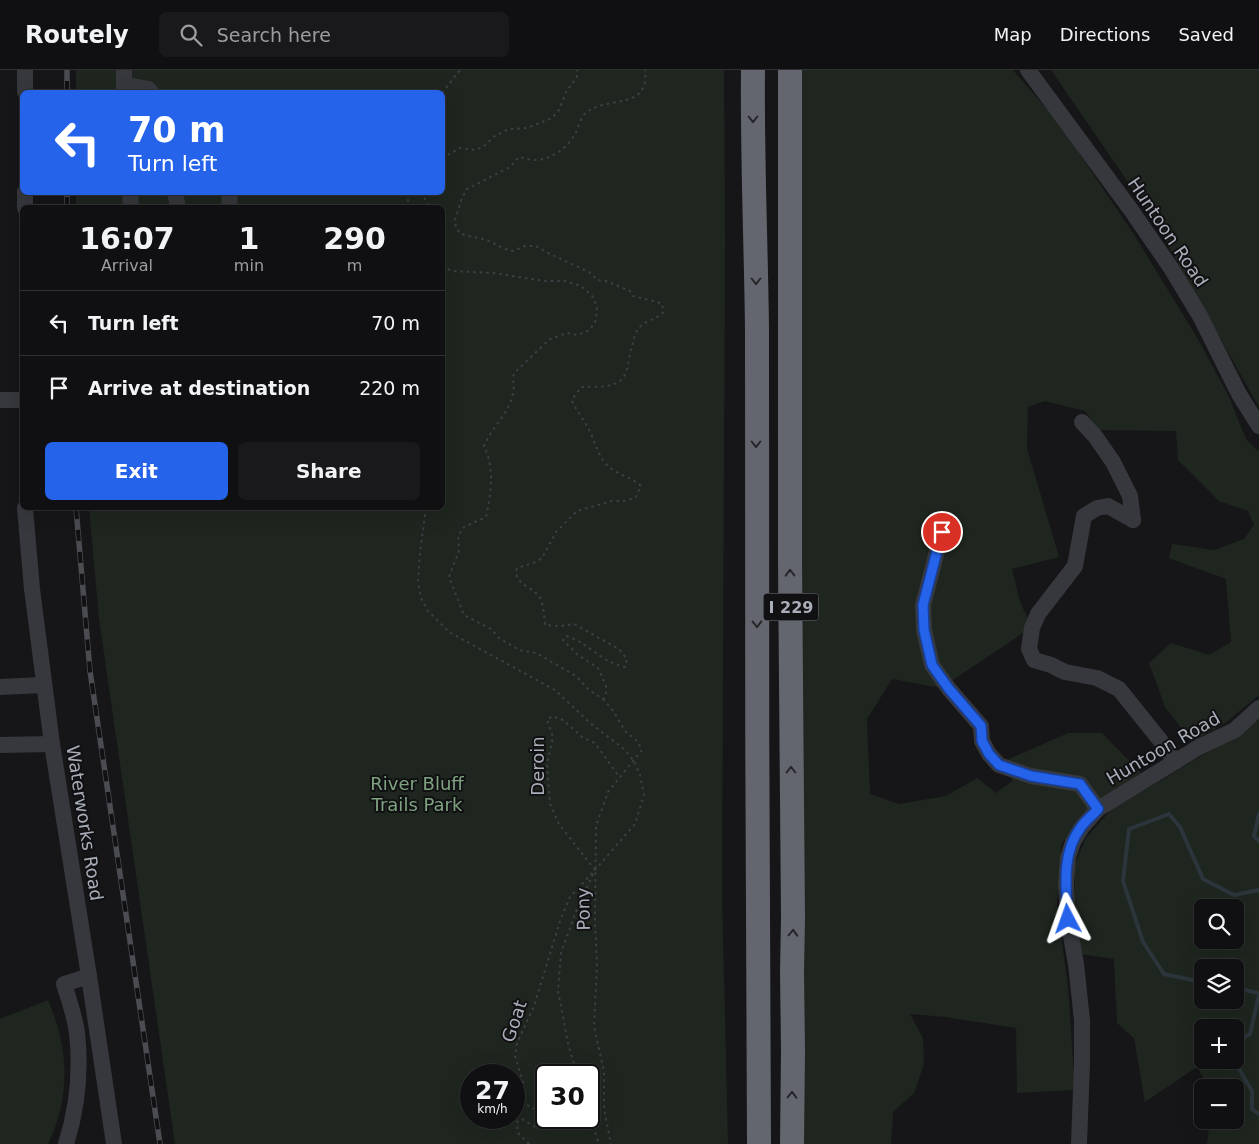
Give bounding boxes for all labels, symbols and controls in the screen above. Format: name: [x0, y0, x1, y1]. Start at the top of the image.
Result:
search box: [159, 12, 509, 57]
text: Routely: [25, 21, 129, 49]
icon: search: [177, 21, 205, 49]
text: Search here: [217, 24, 331, 46]
text: Map: [994, 24, 1032, 45]
text: Directions: [1060, 24, 1150, 45]
text: Saved: [1178, 24, 1234, 45]
icon: left: [45, 110, 110, 175]
text: 70 m: [128, 110, 225, 150]
one-way arrow: [748, 115, 758, 123]
text: Turn left: [128, 151, 217, 176]
street label: Huntoon Road: [1124, 173, 1212, 291]
text: 16:07: [79, 221, 175, 256]
text: 1: [238, 221, 259, 256]
text: 290: [323, 221, 386, 256]
text: Arrival: [101, 256, 153, 275]
text: min: [234, 256, 264, 275]
text: m: [347, 256, 362, 275]
one-way arrow: [751, 278, 761, 285]
icon: left: [45, 309, 73, 337]
text: Turn left: [88, 312, 179, 334]
text: 70 m: [371, 312, 420, 334]
icon: arrive: [45, 374, 73, 402]
text: Arrive at destination: [88, 377, 310, 399]
text: 220 m: [359, 377, 420, 399]
one-way arrow: [751, 440, 761, 448]
button: Exit: [45, 442, 228, 500]
button: Share: [238, 442, 420, 500]
pin: [921, 511, 963, 553]
icon: arrive: [928, 518, 956, 546]
one-way arrow: [785, 569, 795, 576]
road number: I 229: [764, 594, 818, 620]
one-way arrow: [752, 620, 762, 628]
street label: Huntoon Road: [1102, 707, 1224, 789]
street label: Deroin: [527, 736, 548, 796]
street label: Waterworks Road: [62, 744, 108, 902]
one-way arrow: [786, 766, 796, 774]
park label: River Bluff Trails Park: [370, 773, 464, 815]
street label: Pony: [572, 887, 594, 931]
position arrow: [1041, 892, 1093, 944]
map controls: [1194, 899, 1244, 1129]
button: search: [1194, 899, 1244, 949]
one-way arrow: [788, 929, 798, 936]
button: layers: [1194, 959, 1244, 1009]
street label: Goat: [497, 997, 531, 1045]
button: +: [1194, 1019, 1244, 1069]
speed limit sign: 30: [535, 1064, 600, 1129]
text: 27: [475, 1076, 510, 1105]
button: −: [1194, 1079, 1244, 1129]
one-way arrow: [787, 1091, 797, 1099]
text: km/h: [477, 1102, 508, 1116]

